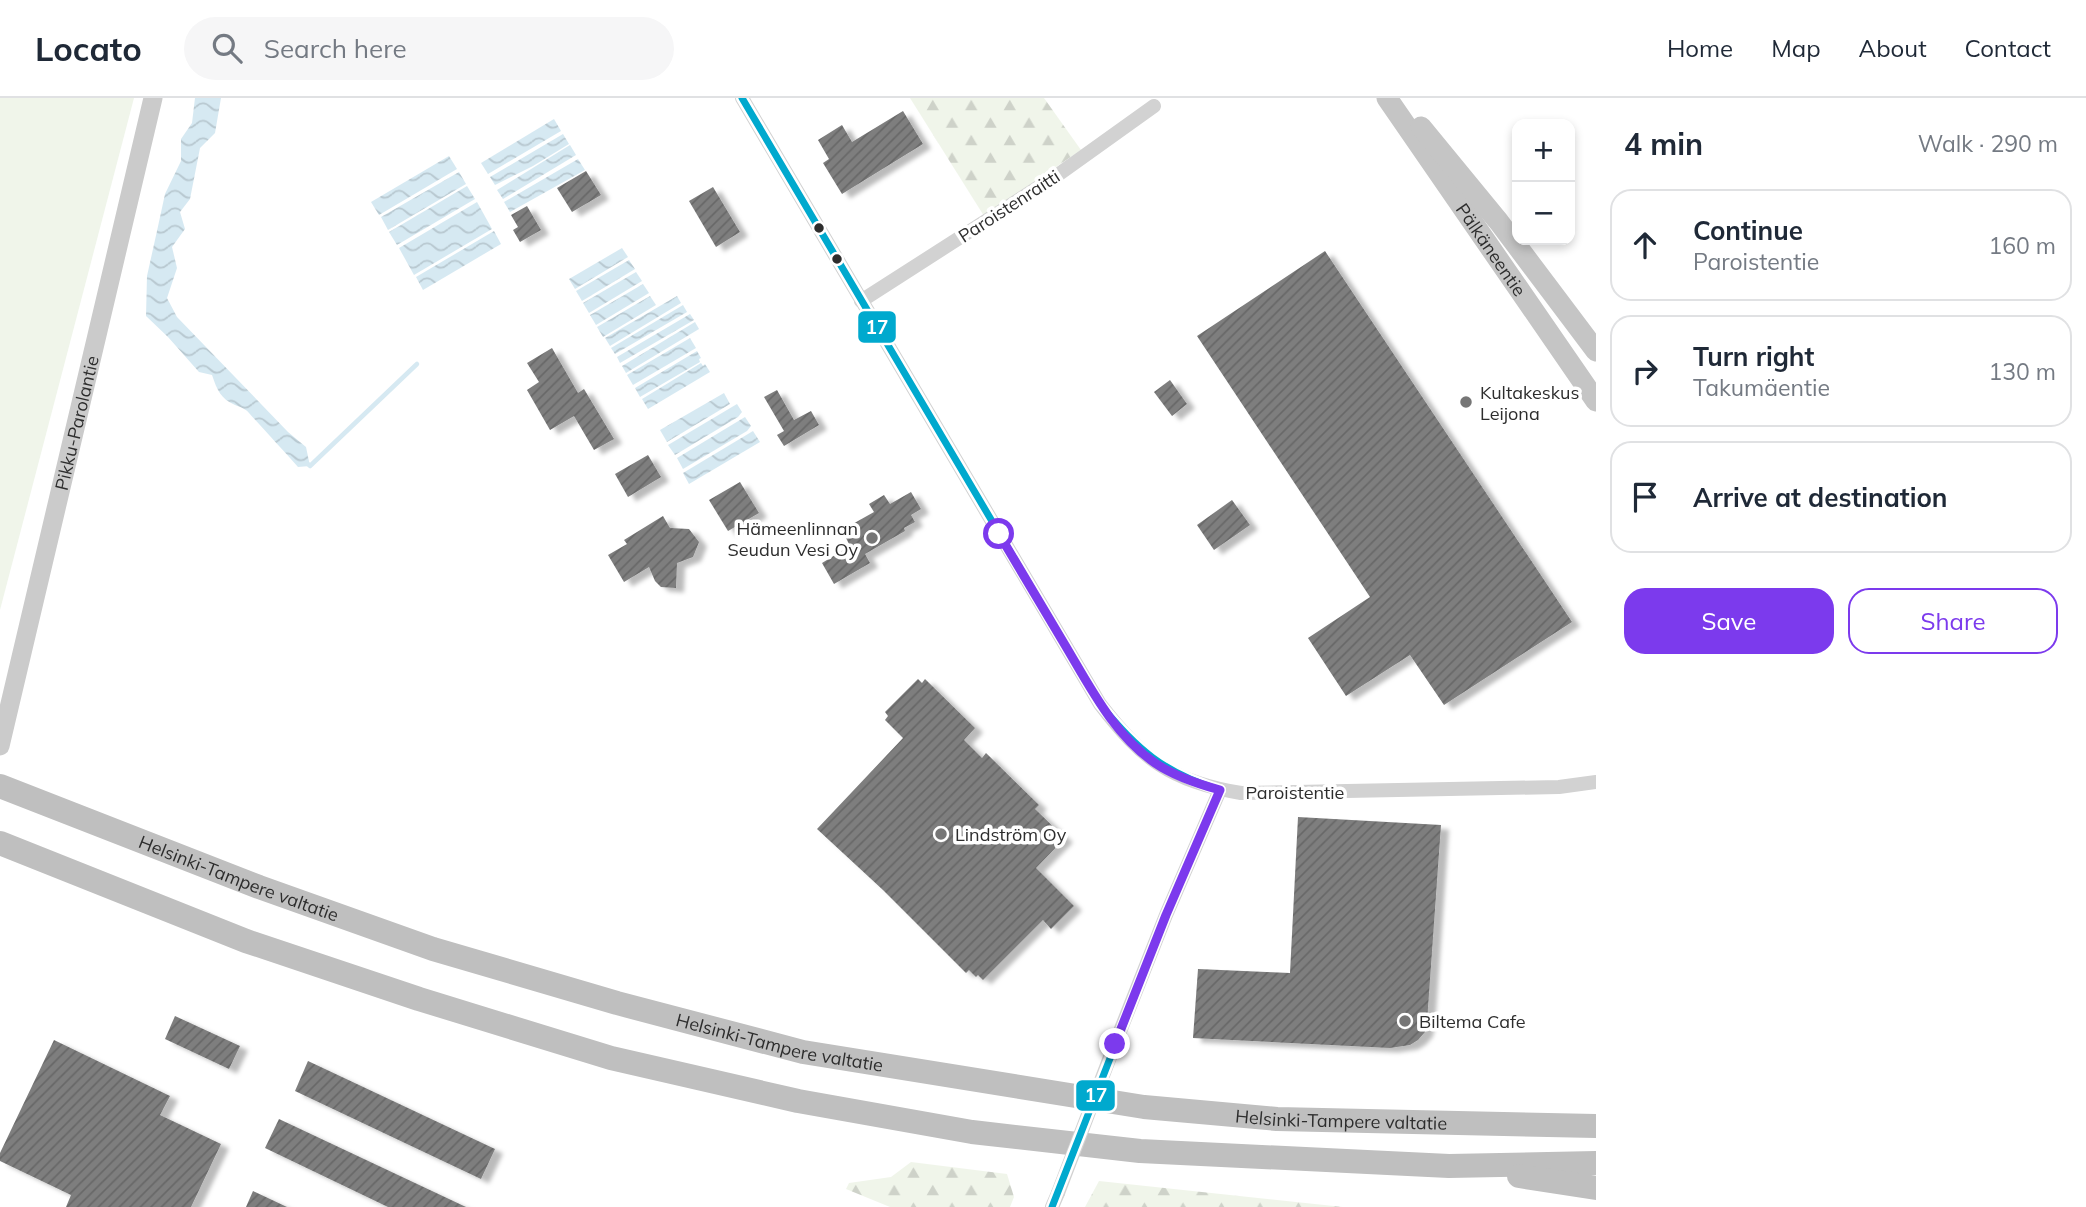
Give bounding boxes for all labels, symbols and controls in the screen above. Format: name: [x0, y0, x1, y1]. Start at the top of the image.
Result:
search box: [184, 17, 674, 80]
text: Locato: [35, 28, 142, 69]
icon: search: [208, 29, 246, 67]
text: Search here: [264, 32, 407, 65]
text: Home: [1667, 33, 1733, 63]
text: Map: [1771, 33, 1821, 63]
text: About: [1859, 33, 1927, 63]
text: Contact: [1965, 33, 2051, 63]
map controls: [1512, 119, 1575, 245]
button: +: [1512, 119, 1575, 182]
text: 4 min: [1624, 125, 1703, 163]
text: Walk · 290 m: [1918, 129, 2058, 158]
street label: Paroistenraitti: [954, 165, 1064, 247]
button: −: [1512, 182, 1575, 245]
street label: Pälkäneentie: [1451, 198, 1532, 300]
text: Continue: [1693, 214, 1803, 247]
unlabelled marker: [812, 221, 826, 235]
icon: ahead: [1626, 226, 1664, 264]
text: 160 m: [1988, 231, 2056, 260]
text: Paroistentie: [1693, 247, 1819, 276]
unlabelled marker: [830, 252, 844, 266]
line badge: 17: [857, 310, 897, 344]
text: 17: [866, 315, 888, 339]
text: Turn right: [1693, 340, 1814, 373]
icon: right: [1626, 352, 1664, 390]
street label: Pikku-Parolantie: [49, 353, 103, 492]
text: 130 m: [1988, 357, 2056, 386]
text: Takumäentie: [1693, 373, 1830, 402]
place label: Kultakeskus Leijona: [1480, 381, 1579, 425]
marker: Kultakeskus Leijona: [1458, 394, 1474, 410]
icon: arrive: [1626, 478, 1664, 516]
text: Arrive at destination: [1693, 481, 1948, 514]
place label: Hämeenlinnan Seudun Vesi Oy: [728, 517, 858, 561]
route start: [983, 518, 1014, 549]
marker: Hämeenlinnan Seudun Vesi Oy: [864, 530, 880, 546]
button: Save: [1624, 588, 1834, 654]
button: Share: [1848, 588, 2058, 654]
street label: Paroistentie: [1246, 781, 1344, 804]
place label: Lindström Oy: [955, 823, 1067, 846]
marker: Lindström Oy: [933, 826, 949, 842]
street label: Helsinki-Tampere valtatie: [136, 830, 342, 926]
street label: Helsinki-Tampere valtatie: [674, 1008, 885, 1076]
place label: Biltema Cafe: [1419, 1010, 1526, 1033]
marker: Biltema Cafe: [1397, 1013, 1413, 1029]
route end: [1099, 1028, 1130, 1059]
line badge: 17: [1075, 1079, 1116, 1112]
text: 17: [1085, 1083, 1107, 1107]
street label: Helsinki-Tampere valtatie: [1234, 1104, 1447, 1134]

